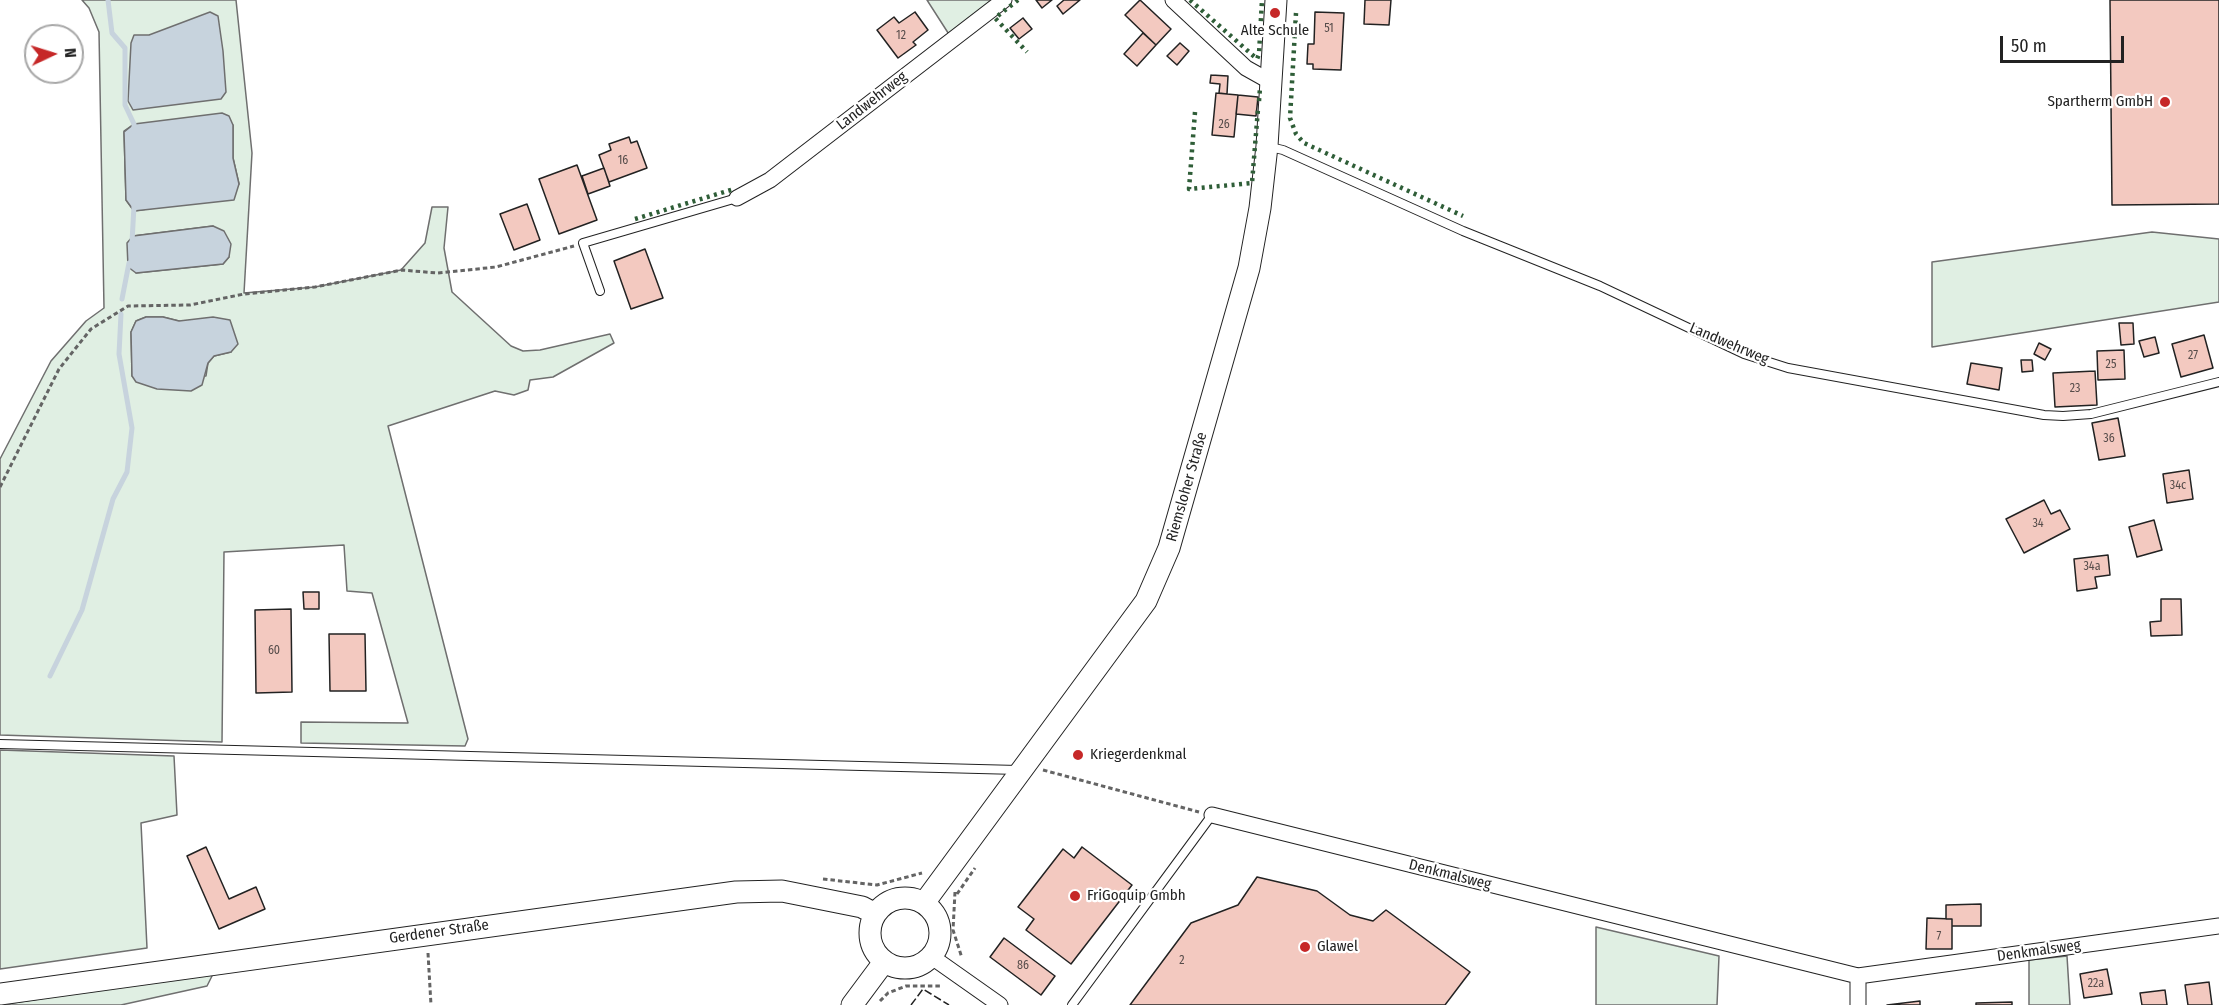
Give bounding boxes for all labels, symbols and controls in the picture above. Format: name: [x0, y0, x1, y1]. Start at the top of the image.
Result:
marker: Alte Schule: [1268, 6, 1282, 20]
place label: Alte Schule: [1241, 22, 1309, 40]
house number: 51: [1324, 22, 1334, 36]
north arrow: [24, 24, 84, 84]
scale bar: [2003, 24, 2128, 62]
house number: 12: [896, 29, 906, 43]
text: 50 m: [2011, 35, 2047, 57]
text: N: [61, 47, 80, 58]
street label: Landwehrweg: [833, 68, 911, 134]
place label: Spartherm GmbH: [2047, 93, 2153, 111]
marker: Spartherm GmbH: [2158, 95, 2172, 109]
house number: 26: [1218, 118, 1230, 132]
house number: 16: [618, 154, 628, 168]
street label: Landwehrweg: [1687, 319, 1771, 369]
house number: 27: [2188, 349, 2198, 363]
house number: 25: [2106, 358, 2116, 372]
house number: 23: [2070, 382, 2080, 396]
street label: Riemsloher Straße: [1163, 430, 1211, 544]
house number: 36: [2103, 432, 2115, 446]
house number: 34c: [2170, 479, 2186, 493]
house number: 34: [2032, 517, 2044, 531]
house number: 34a: [2083, 560, 2101, 574]
house number: 60: [268, 644, 280, 658]
place label: Kriegerdenkmal: [1090, 746, 1186, 764]
marker: Kriegerdenkmal: [1071, 748, 1085, 762]
street label: Denkmalsweg: [1407, 856, 1493, 894]
place label: FriGoquip Gmbh: [1087, 887, 1186, 905]
marker: FriGoquip Gmbh: [1068, 889, 1082, 903]
street label: Gerdener Straße: [388, 916, 490, 948]
house number: 7: [1937, 930, 1941, 944]
street label: Denkmalsweg: [1996, 936, 2082, 966]
place label: Glawel: [1317, 938, 1358, 956]
marker: Glawel: [1298, 940, 1312, 954]
house number: 2: [1179, 954, 1185, 968]
house number: 86: [1017, 959, 1029, 973]
house number: 22a: [2088, 977, 2104, 991]

